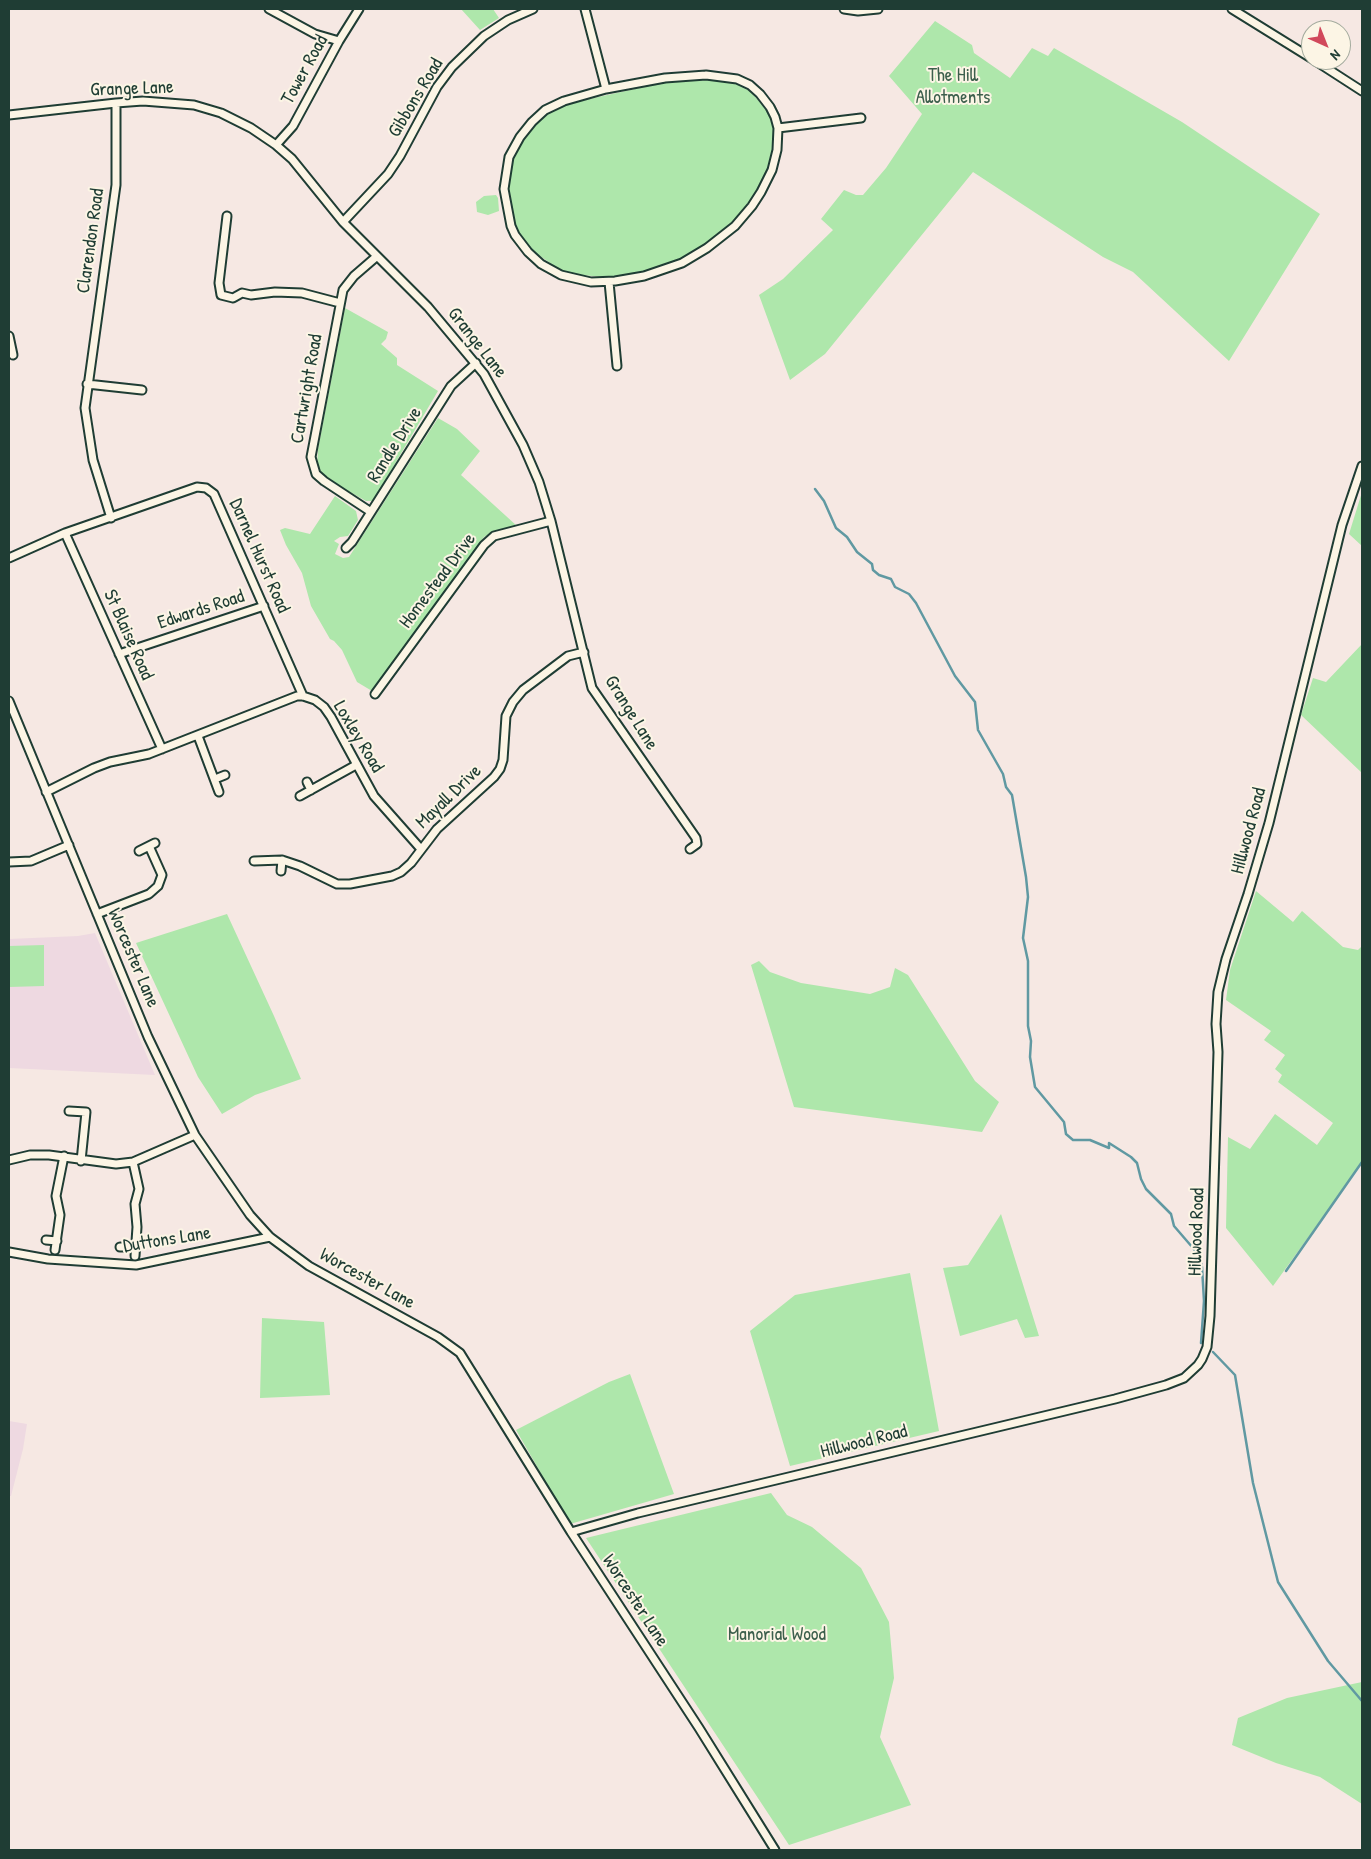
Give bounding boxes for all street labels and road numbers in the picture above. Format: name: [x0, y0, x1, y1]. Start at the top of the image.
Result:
street label: Tower Road: [277, 31, 333, 109]
street label: Gibbons Road: [384, 54, 448, 142]
street label: Grange Lane: [90, 76, 174, 102]
street label: Clarendon Road: [72, 187, 110, 295]
street label: Grange Lane: [442, 303, 512, 383]
street label: Cartwright Road: [286, 333, 328, 445]
street label: Randle Drive: [363, 403, 427, 487]
street label: Darnel Hurst Road: [224, 495, 294, 617]
street label: Homestead Drive: [395, 529, 481, 633]
street label: Edwards Road: [155, 585, 247, 635]
street label: St Blaise Road: [98, 586, 158, 684]
street label: Grange Lane: [599, 672, 663, 754]
street label: Loxley Road: [328, 697, 388, 777]
street label: Mayall Drive: [411, 760, 487, 834]
street label: Hillwood Road: [1227, 785, 1271, 877]
street label: Worcester Lane: [102, 905, 164, 1011]
street label: Hillwood Road: [1184, 1187, 1210, 1277]
street label: Duttons Lane: [122, 1222, 212, 1258]
street label: Worcester Lane: [315, 1243, 419, 1315]
street label: Hillwood Road: [818, 1420, 910, 1464]
street label: Worcester Lane: [597, 1551, 673, 1651]

